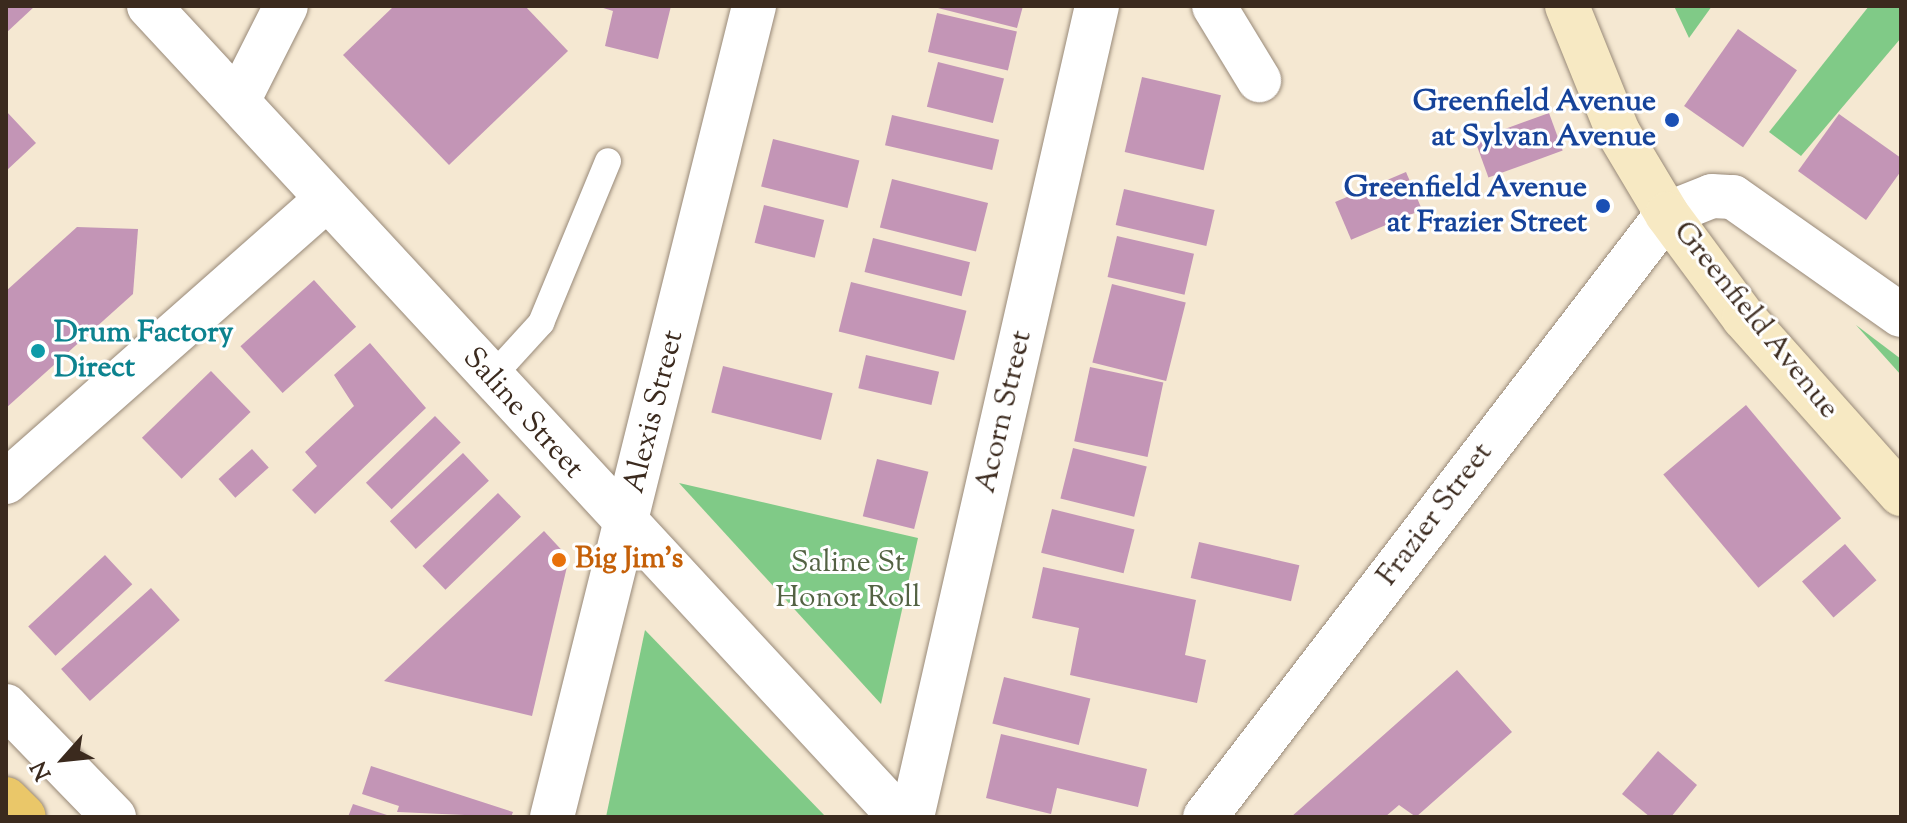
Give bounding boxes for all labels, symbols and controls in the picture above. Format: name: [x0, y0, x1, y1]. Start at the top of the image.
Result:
place label: Greenfield Avenue at Sylvan Avenue: [1413, 85, 1656, 156]
marker: Greenfield Avenue at Sylvan Avenue: [1663, 111, 1681, 129]
place label: Greenfield Avenue at Frazier Street: [1344, 171, 1587, 242]
marker: Greenfield Avenue at Frazier Street: [1594, 197, 1612, 215]
street label: Greenfield Avenue: [1664, 215, 1846, 427]
place label: Drum Factory Direct: [54, 316, 233, 386]
street label: Alexis Street: [617, 327, 693, 497]
street label: Acorn Street: [969, 327, 1041, 497]
street label: Saline Street: [454, 341, 590, 487]
marker: Drum Factory Direct: [29, 342, 47, 360]
street label: Frazier Street: [1370, 436, 1502, 594]
place label: Big Jim's: [575, 542, 683, 578]
park label: Saline St Honor Roll: [775, 546, 921, 616]
marker: Big Jim's: [550, 551, 568, 569]
north arrow: [24, 719, 104, 799]
text: N: [24, 755, 61, 785]

